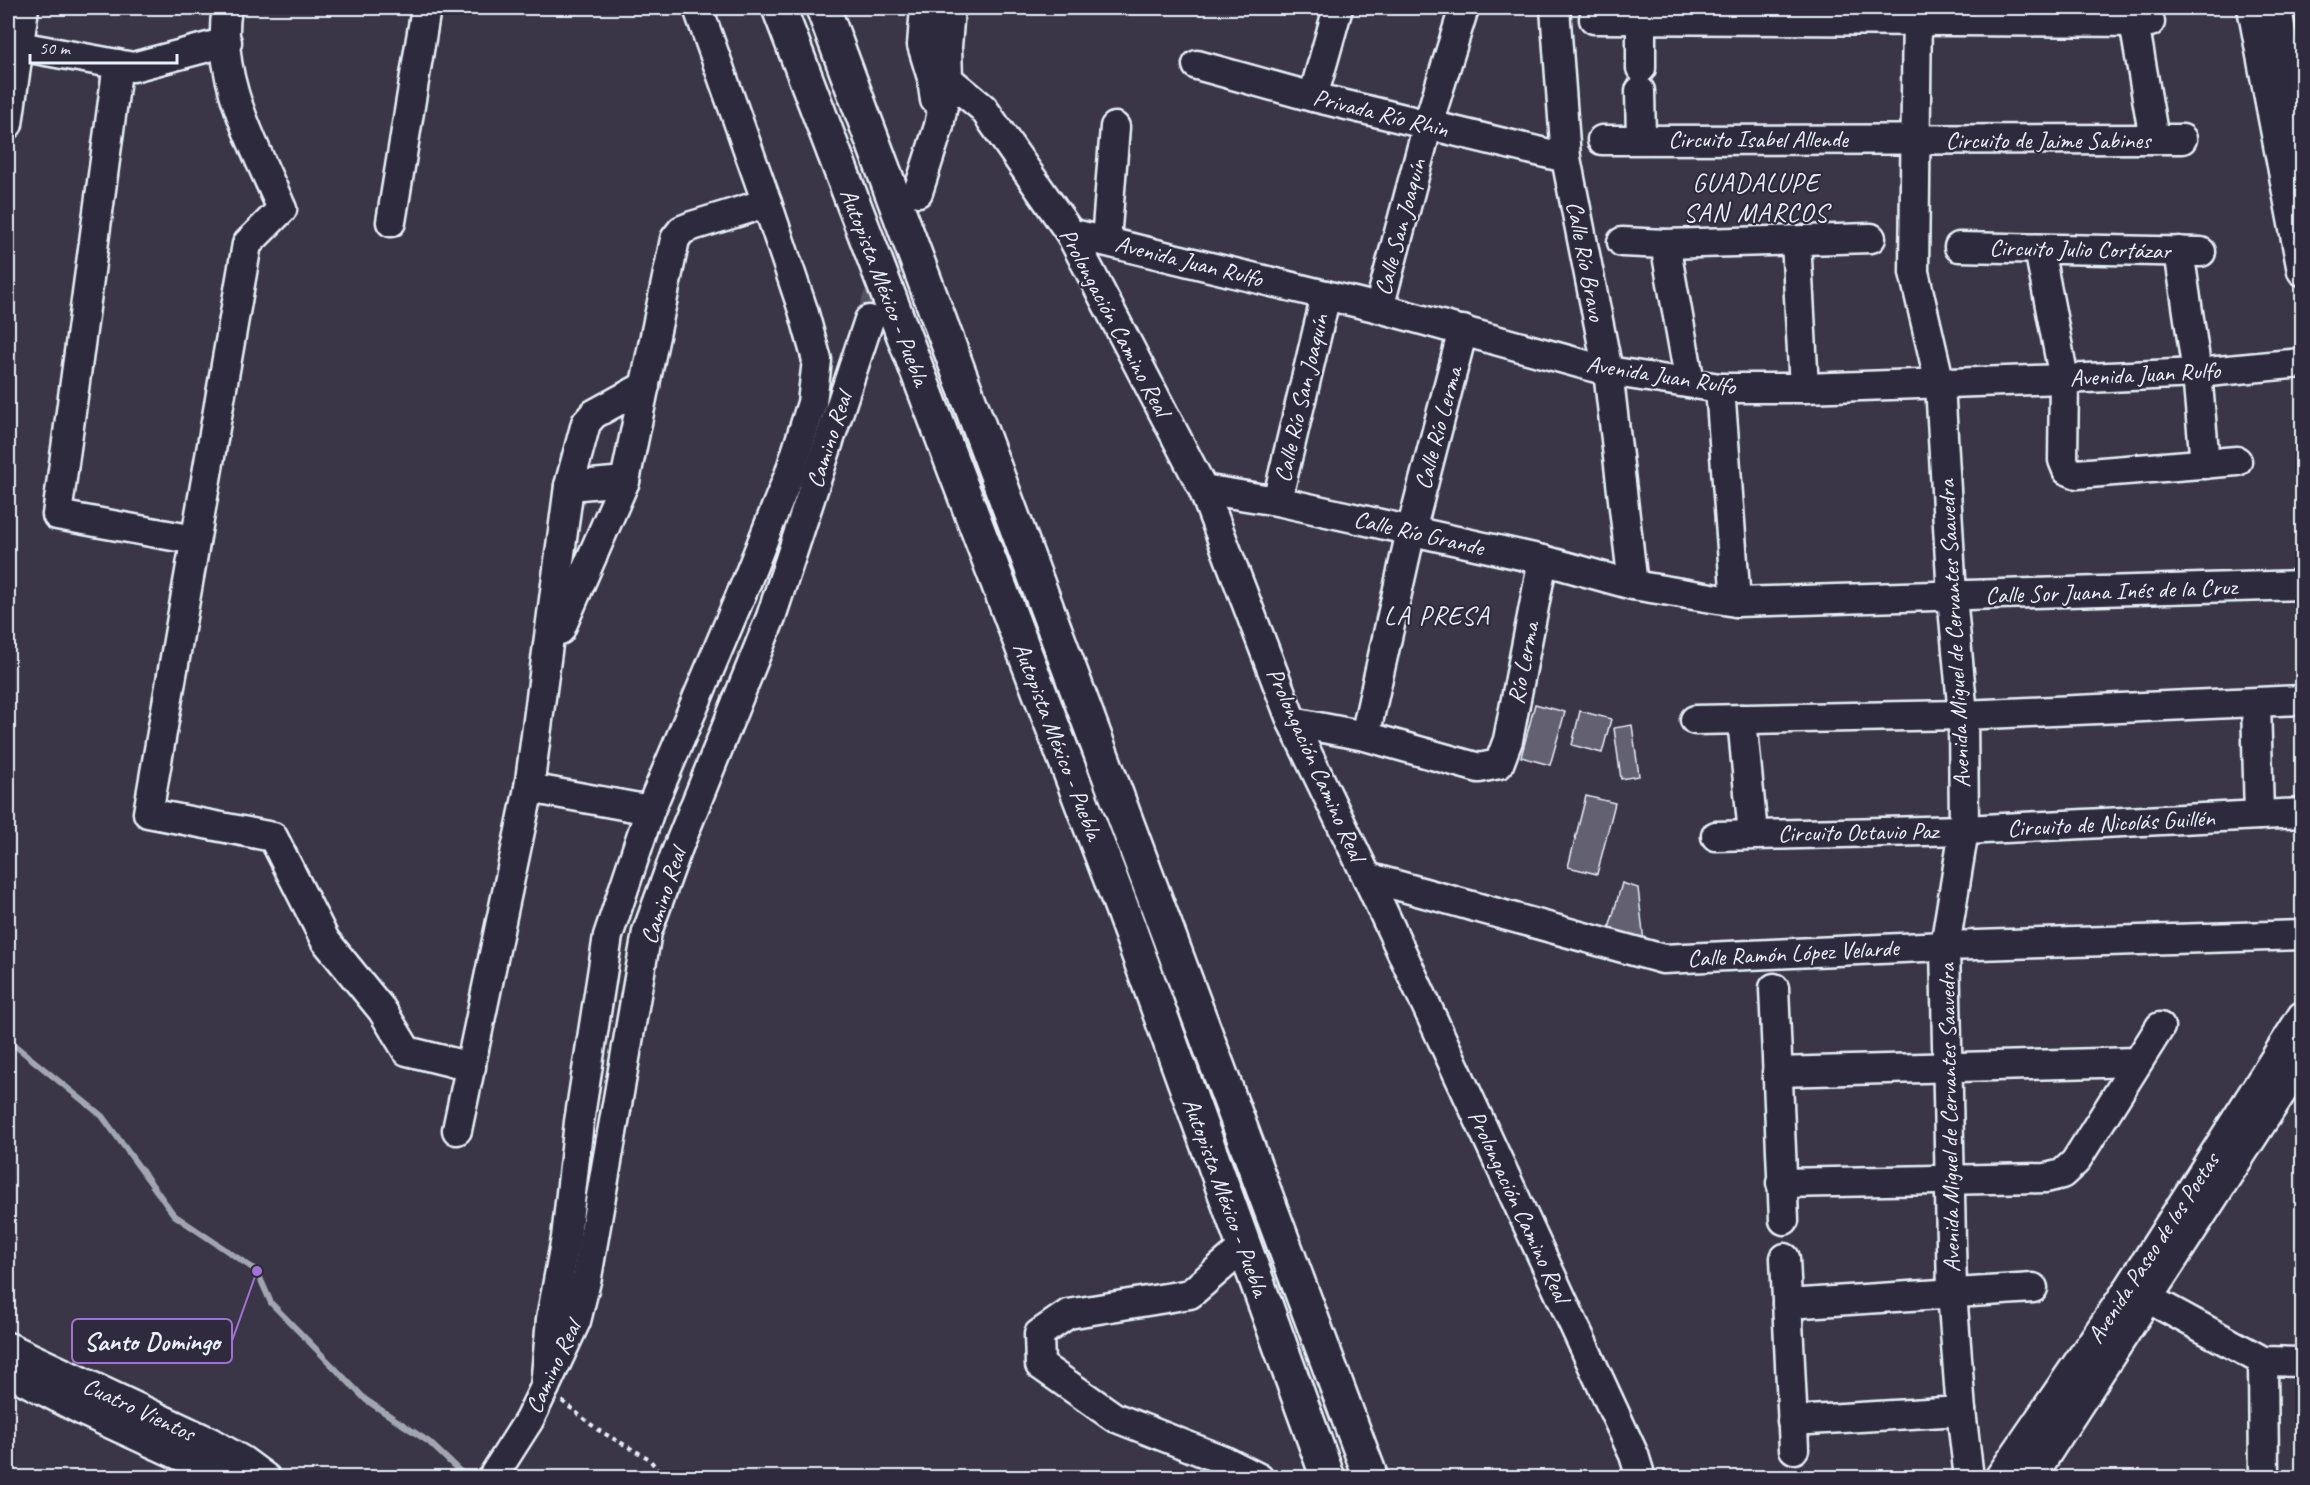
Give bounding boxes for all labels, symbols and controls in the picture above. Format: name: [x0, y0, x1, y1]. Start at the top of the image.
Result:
scale bar: [30, 27, 177, 65]
text: 50 m: [39, 37, 72, 59]
street label: Privada Río Rhin: [1310, 82, 1452, 144]
street label: Circuito Isabel Allende: [1668, 124, 1850, 154]
street label: Circuito de Jaime Sabines: [1946, 125, 2152, 155]
street label: Calle San Joaquín: [1367, 154, 1433, 299]
district label: GUADALUPE SAN MARCOS: [1683, 166, 1833, 229]
street label: Autopista México - Puebla: [834, 184, 937, 392]
street label: Calle Río Bravo: [1560, 199, 1613, 325]
street label: Prolongación Camino Real: [1053, 223, 1179, 424]
street label: Avenida Juan Rulfo: [1112, 228, 1267, 294]
street label: Circuito Julio Cortázar: [1989, 232, 2173, 266]
street label: Calle Río San Joaquín: [1267, 310, 1335, 485]
street label: Avenida Juan Rulfo: [1584, 348, 1739, 402]
street label: Avenida Juan Rulfo: [2069, 355, 2222, 393]
street label: Calle Río Lerma: [1407, 361, 1469, 492]
street label: Camino Real: [799, 385, 860, 492]
street label: Avenida Miguel de Cervantes Saavedra: [1931, 478, 1977, 789]
street label: Calle Río Grande: [1351, 504, 1489, 563]
street label: Calle Sor Juana Inés de la Cruz: [1985, 572, 2240, 610]
district label: LA PRESA: [1384, 599, 1491, 632]
street label: Río Lerma: [1500, 617, 1546, 707]
street label: Autopista México - Puebla: [1007, 638, 1110, 846]
street label: Prolongación Camino Real: [1260, 663, 1374, 869]
street label: Circuito de Nicolás Guillén: [2007, 803, 2217, 843]
street label: Circuito Octavio Paz: [1778, 816, 1941, 848]
street label: Camino Real: [633, 841, 694, 948]
street label: Calle Ramón López Velarde: [1687, 932, 1902, 974]
street label: Avenida Miguel de Cervantes Saavedra: [1931, 962, 1967, 1273]
street label: Autopista México - Puebla: [1176, 1094, 1277, 1302]
street label: Prolongación Camino Real: [1461, 1105, 1578, 1310]
street label: Avenida Paseo de los Poetas: [2080, 1146, 2227, 1349]
street label: Camino Real: [518, 1312, 589, 1418]
callout: Santo Domingo: [72, 1319, 232, 1363]
text: Santo Domingo: [84, 1325, 222, 1358]
street label: Cuatro Vientos: [78, 1370, 201, 1449]

